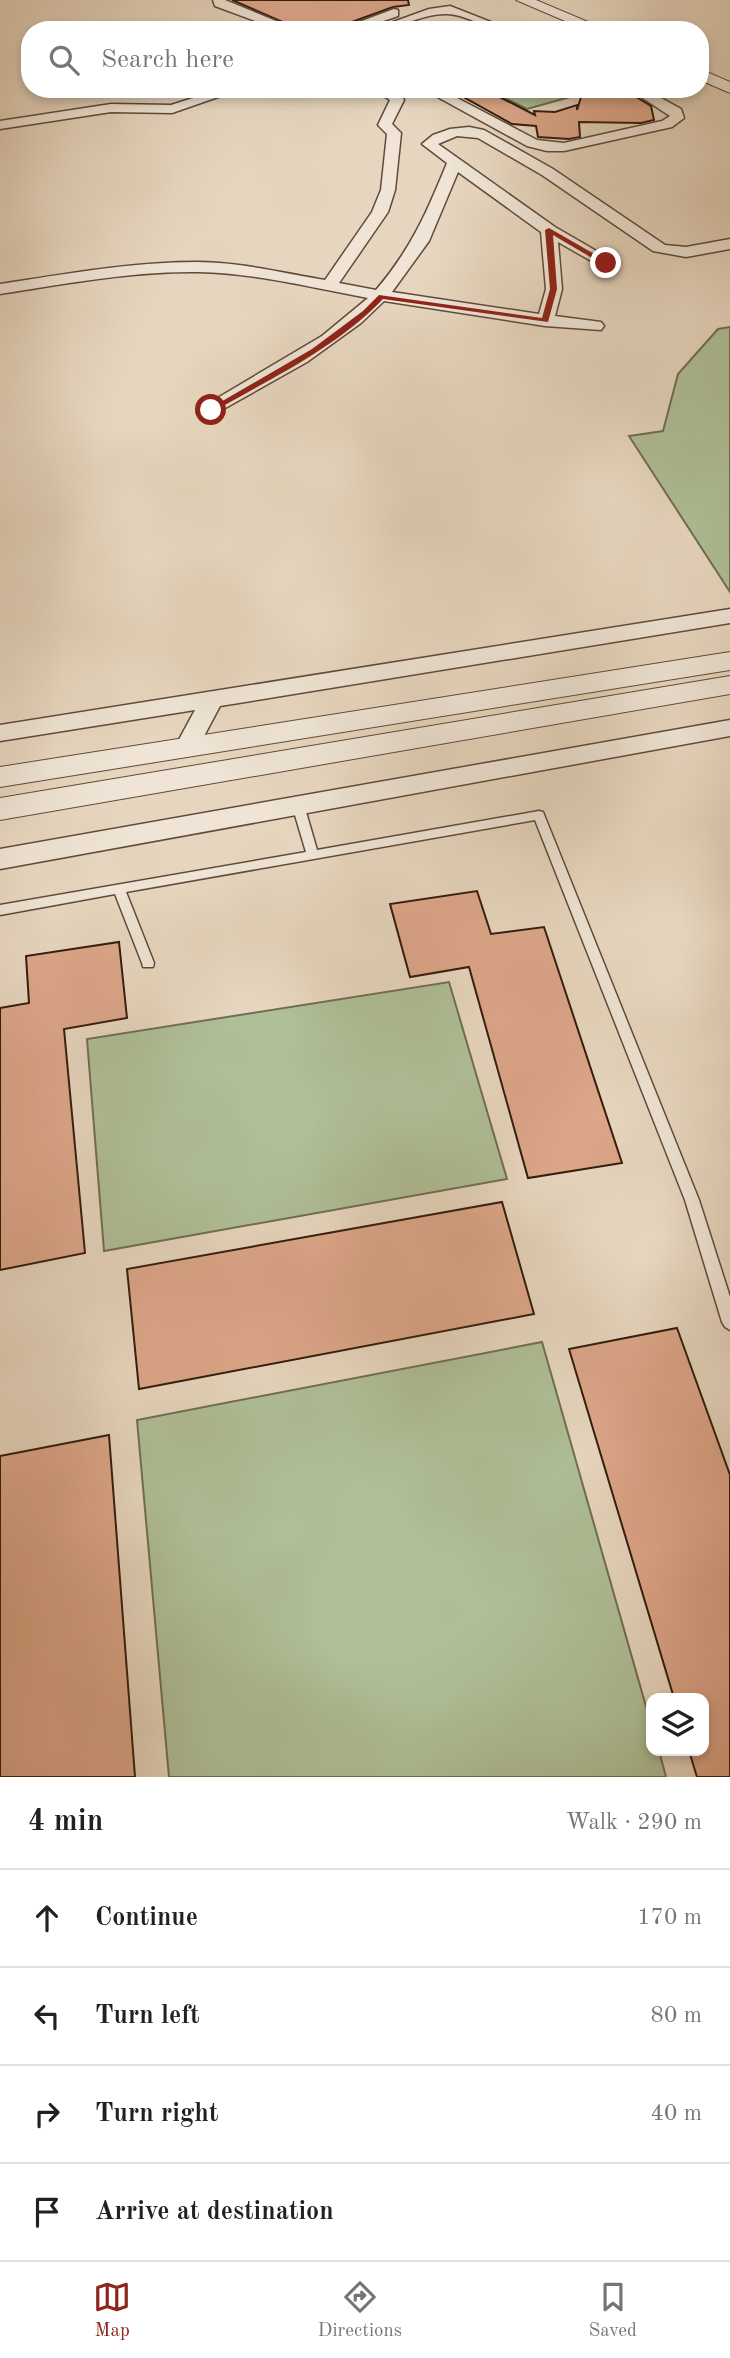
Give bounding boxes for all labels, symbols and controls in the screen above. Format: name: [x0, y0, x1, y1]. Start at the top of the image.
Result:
search box: [21, 21, 709, 98]
icon: search: [45, 41, 83, 79]
text: Search here: [101, 47, 234, 73]
route end: [590, 247, 621, 278]
route start: [195, 394, 226, 425]
map controls: [646, 1693, 709, 1756]
button: layers: [646, 1693, 709, 1756]
text: 4 min: [28, 1807, 103, 1837]
text: Walk · 290 m: [566, 1811, 702, 1834]
icon: ahead: [28, 1899, 66, 1937]
text: Continue: [95, 1905, 198, 1931]
text: 170 m: [637, 1906, 702, 1929]
icon: left: [28, 1997, 66, 2035]
text: Turn left: [95, 2003, 200, 2029]
text: 80 m: [651, 2004, 702, 2027]
icon: right: [28, 2095, 66, 2133]
text: Turn right: [95, 2101, 218, 2127]
text: 40 m: [651, 2102, 702, 2125]
icon: arrive: [28, 2193, 66, 2231]
text: Arrive at destination: [95, 2199, 334, 2225]
tab: Map: [93, 2278, 131, 2343]
tab: Directions: [318, 2278, 402, 2343]
tab: Saved: [588, 2278, 637, 2343]

